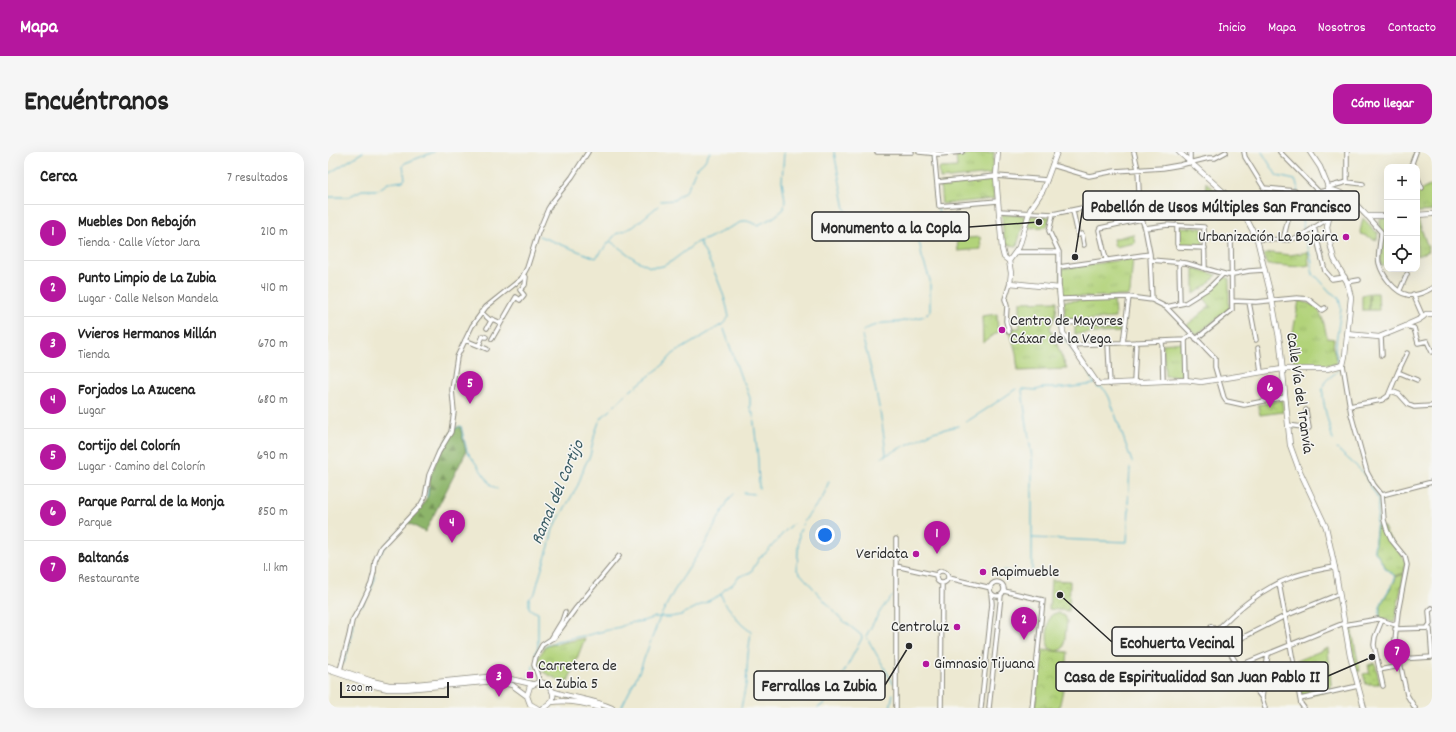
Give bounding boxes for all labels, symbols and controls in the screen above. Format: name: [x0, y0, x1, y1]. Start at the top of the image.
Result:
text: Mapa: [20, 15, 58, 42]
text: Inicio: [1218, 18, 1246, 38]
text: Mapa: [1268, 18, 1296, 38]
text: Nosotros: [1318, 18, 1366, 38]
text: Contacto: [1388, 18, 1436, 38]
text: Encuéntranos: [24, 84, 169, 124]
button: Cómo llegar: [1333, 84, 1432, 124]
map controls: [1384, 164, 1420, 272]
button: +: [1384, 164, 1420, 200]
text: Cerca: [40, 166, 77, 190]
text: 7 resultados: [227, 169, 288, 188]
callout: Pabellón de Usos Múltiples San Francisco: [1083, 191, 1359, 220]
text: Pabellón de Usos Múltiples San Francisco: [1091, 197, 1352, 221]
button: −: [1384, 200, 1420, 236]
text: Muebles Don Rebajón: [78, 212, 196, 234]
callout: Monumento a la Copla: [812, 212, 969, 241]
text: Monumento a la Copla: [820, 218, 963, 242]
text: 1: [52, 223, 54, 242]
text: 210 m: [260, 223, 288, 242]
place label: Urbanización La Bojaira: [1198, 226, 1338, 249]
marker: Urbanización La Bojaira: [1341, 232, 1351, 242]
text: Tienda · Calle Víctor Jara: [78, 234, 200, 253]
button: locate: [1384, 236, 1420, 272]
text: Punto Limpio de La Zubia: [78, 268, 216, 290]
text: 2: [50, 279, 56, 298]
text: 410 m: [261, 279, 288, 298]
text: Lugar · Calle Nelson Mandela: [78, 290, 218, 309]
place label: Centro de Mayores Cáxar de la Vega: [1010, 310, 1124, 351]
text: Vvieros Hermanos Millán: [78, 324, 216, 346]
marker: Centro de Mayores Cáxar de la Vega: [997, 325, 1007, 335]
street label: Calle Vía del Tranvía: [1279, 331, 1319, 455]
text: 3: [50, 335, 56, 354]
text: 670 m: [258, 335, 288, 354]
text: Tienda: [78, 346, 110, 365]
pin: 5: [457, 371, 483, 404]
pin: 6: [1257, 375, 1283, 408]
text: Forjados La Azucena: [78, 380, 195, 402]
text: 4: [50, 391, 56, 410]
text: 680 m: [257, 391, 288, 410]
text: Lugar: [78, 402, 106, 421]
text: Cortijo del Colorín: [78, 436, 180, 458]
water label: Ramal del Cortijo: [526, 436, 592, 549]
text: 5: [50, 447, 56, 466]
text: 690 m: [257, 447, 288, 466]
text: Lugar · Camino del Colorín: [78, 458, 205, 477]
text: Parque Parral de la Monja: [78, 492, 224, 514]
text: 6: [50, 503, 56, 522]
text: 850 m: [258, 503, 288, 522]
pin: 4: [439, 510, 465, 543]
text: Parque: [78, 514, 112, 533]
pin: 1: [924, 521, 950, 554]
your location: [815, 525, 835, 545]
place label: Veridata: [856, 543, 908, 566]
text: Baltanás: [78, 548, 129, 570]
marker: Veridata: [911, 549, 921, 559]
text: 7: [51, 559, 55, 578]
text: 1.1 km: [263, 559, 288, 578]
place label: Rapimueble: [991, 561, 1059, 584]
marker: Rapimueble: [978, 567, 988, 577]
text: Restaurante: [78, 570, 139, 589]
pin: 2: [1011, 607, 1037, 640]
place label: Centroluz: [891, 616, 949, 639]
marker: Centroluz: [952, 622, 962, 632]
callout: Ecohuerta Vecinal: [1112, 627, 1242, 656]
text: Ecohuerta Vecinal: [1120, 633, 1235, 657]
pin: 7: [1384, 639, 1410, 672]
place label: Gimnasio Tijuana: [934, 653, 1035, 676]
place label: Carretera de La Zubia 5: [538, 655, 617, 696]
marker: Gimnasio Tijuana: [921, 659, 931, 669]
callout: Casa de Espiritualidad San Juan Pablo II: [1056, 662, 1328, 691]
pin: 3: [486, 664, 512, 697]
text: Casa de Espiritualidad San Juan Pablo II: [1064, 667, 1321, 691]
marker: Carretera de La Zubia 5: [525, 670, 535, 680]
callout: Ferrallas La Zubia: [754, 671, 885, 700]
text: Ferrallas La Zubia: [762, 676, 877, 700]
scale bar: [340, 680, 449, 699]
text: 200 m: [346, 681, 373, 697]

